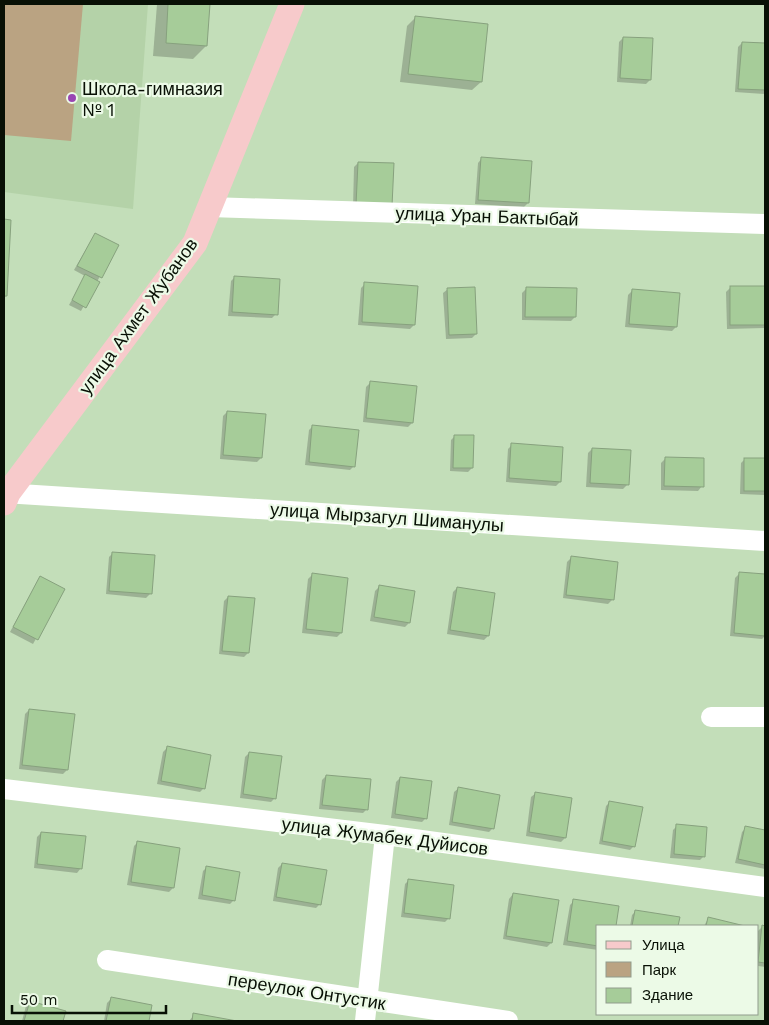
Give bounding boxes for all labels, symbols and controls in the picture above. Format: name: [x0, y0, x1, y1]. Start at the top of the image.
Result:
place label: Школа-гимназия № 1: [82, 78, 223, 120]
marker: Школа-гимназия № 1: [66, 92, 78, 104]
street label: улица Уран Бактыбай: [395, 202, 579, 230]
street label: улица Ахмет Жубанов: [74, 234, 202, 398]
street label: улица Мырзагул Шиманулы: [269, 498, 505, 536]
street label: улица Жумабек Дуйисов: [281, 813, 489, 859]
legend: [596, 925, 759, 1015]
text: Улица: [642, 936, 685, 954]
text: Парк: [642, 961, 676, 979]
street label: переулок Онтустик: [227, 968, 387, 1014]
scale bar: [12, 982, 166, 1014]
text: Здание: [642, 986, 693, 1004]
text: 50 m: [20, 991, 57, 1009]

